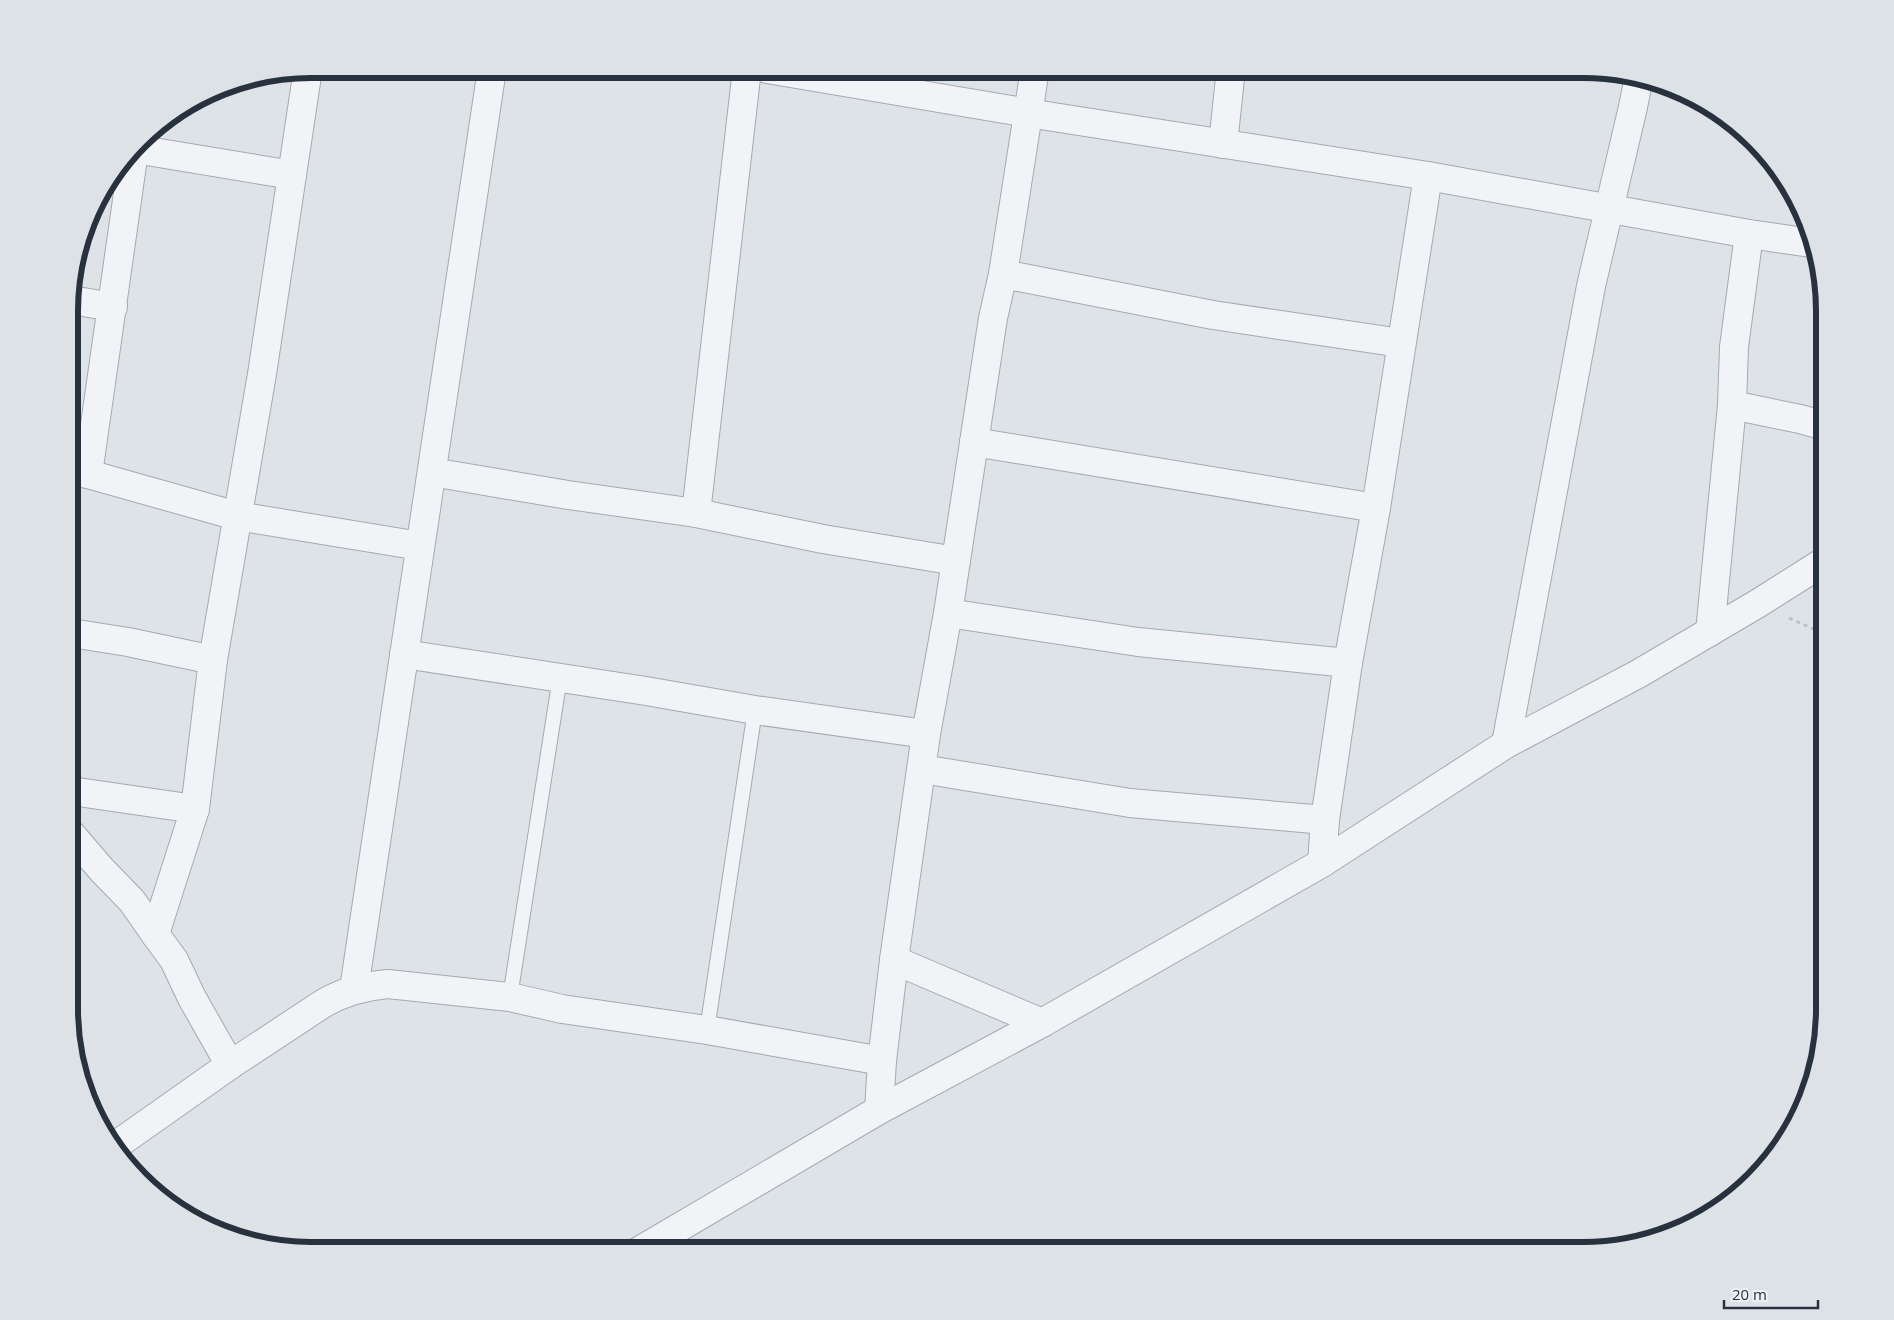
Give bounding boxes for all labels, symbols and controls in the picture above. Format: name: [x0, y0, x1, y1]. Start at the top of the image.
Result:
scale bar: [1724, 1278, 1818, 1310]
text: 20 m: [1732, 1284, 1767, 1304]

